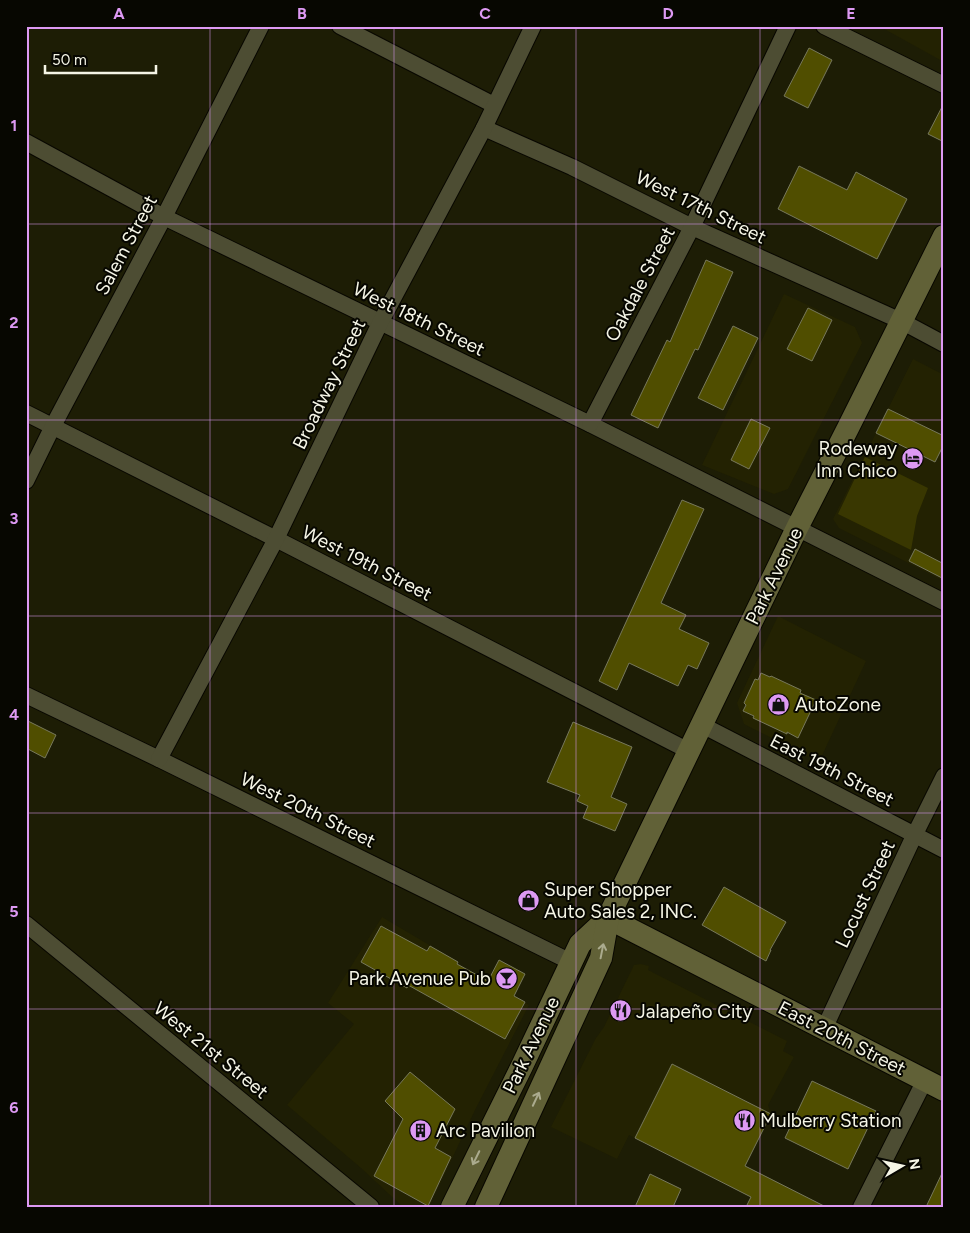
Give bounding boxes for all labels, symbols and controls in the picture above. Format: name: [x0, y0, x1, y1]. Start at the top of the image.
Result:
text: A: [113, 4, 125, 23]
text: B: [297, 4, 307, 23]
text: C: [479, 4, 491, 23]
text: D: [662, 4, 674, 23]
text: E: [846, 4, 856, 23]
scale bar: [45, 42, 156, 74]
text: 50 m: [52, 51, 87, 69]
text: 1: [11, 116, 17, 135]
street label: West 17th Street: [632, 165, 770, 249]
street label: Salem Street: [90, 191, 162, 299]
street label: Oakdale Street: [600, 223, 680, 345]
street label: West 18th Street: [349, 277, 489, 361]
text: 2: [9, 313, 19, 332]
street label: Broadway Street: [288, 315, 370, 453]
place label: Rodeway Inn Chico: [816, 437, 897, 482]
hotel icon: Rodeway Inn Chico: [901, 447, 925, 471]
text: 3: [10, 509, 19, 528]
street label: West 19th Street: [298, 520, 436, 606]
street label: Park Avenue: [741, 524, 807, 628]
shop icon: AutoZone: [767, 692, 791, 716]
place label: AutoZone: [795, 693, 881, 716]
text: 4: [9, 705, 19, 724]
street label: East 19th Street: [766, 729, 898, 811]
street label: West 20th Street: [237, 767, 379, 853]
street label: Locust Street: [830, 837, 900, 951]
place label: Super Shopper Auto Sales 2, INC.: [544, 878, 697, 923]
shop icon: Super Shopper Auto Sales 2, INC.: [516, 888, 540, 912]
text: 5: [9, 902, 19, 921]
one-way arrow: [598, 943, 608, 959]
bar icon: Park Avenue Pub: [495, 966, 519, 990]
place label: Park Avenue Pub: [349, 967, 491, 990]
street label: Park Avenue: [498, 993, 564, 1097]
street label: East 20th Street: [774, 996, 910, 1080]
street label: West 21st Street: [149, 997, 273, 1103]
restaurant icon: Jalapeño City: [608, 999, 632, 1023]
place label: Jalapeño City: [636, 1000, 753, 1023]
one-way arrow: [532, 1092, 541, 1107]
text: 6: [9, 1098, 19, 1117]
restaurant icon: Mulberry Station: [732, 1108, 756, 1132]
place label: Mulberry Station: [760, 1109, 902, 1132]
building icon: Arc Pavilion: [408, 1118, 432, 1142]
place label: Arc Pavilion: [436, 1119, 535, 1142]
north arrow: [878, 1140, 928, 1190]
one-way arrow: [471, 1151, 481, 1166]
text: N: [905, 1157, 924, 1171]

